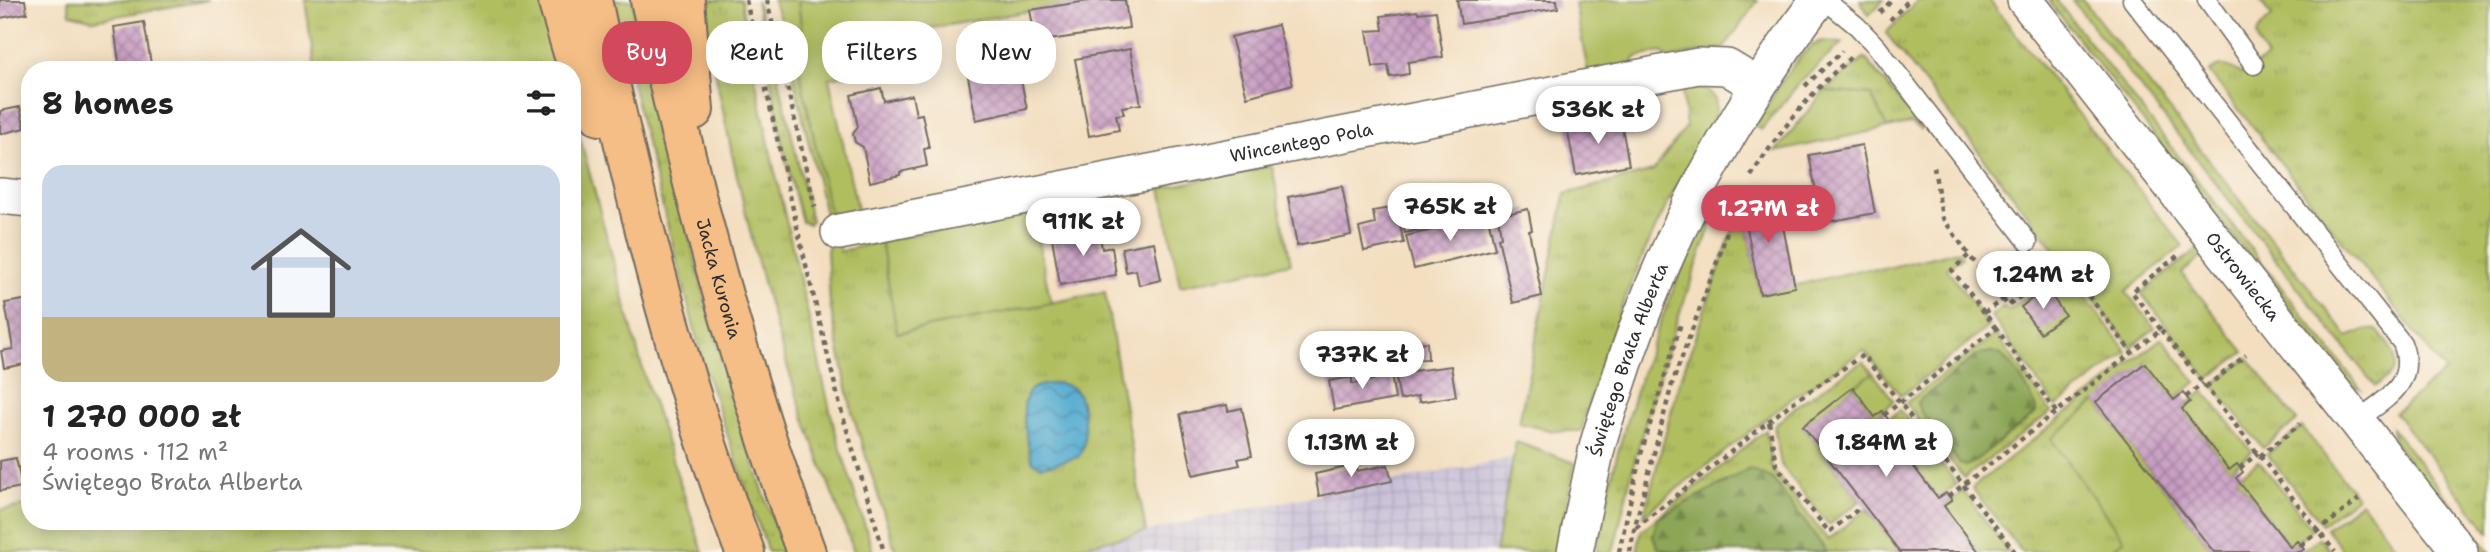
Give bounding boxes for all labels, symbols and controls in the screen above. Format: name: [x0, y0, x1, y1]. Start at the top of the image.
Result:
chip: Buy: [602, 21, 692, 84]
chip: Rent: [706, 21, 808, 84]
chip: Filters: [822, 21, 942, 84]
chip: New: [956, 21, 1056, 84]
text: 8 homes: [42, 83, 174, 124]
icon: filters: [522, 84, 560, 122]
pin: 536K zł: [1533, 86, 1663, 146]
text: 536K zł: [1551, 94, 1645, 124]
street label: Wincentego Pola: [1228, 117, 1375, 168]
pin: 765K zł: [1385, 184, 1515, 243]
pin: 1.27M zł: [1696, 186, 1840, 245]
text: 765K zł: [1404, 191, 1496, 221]
text: 1.27M zł: [1717, 193, 1819, 223]
pin: 911K zł: [1018, 198, 1148, 258]
text: 911K zł: [1042, 206, 1124, 236]
icon: home: [238, 210, 364, 336]
street label: Jacka Kuronia: [690, 216, 747, 342]
street label: Ostrowiecka: [2200, 227, 2286, 326]
pin: 1.24M zł: [1971, 252, 2115, 311]
street label: Świętego Brata Alberta: [1583, 259, 1674, 459]
text: 1.24M zł: [1992, 259, 2094, 289]
pin: 737K zł: [1297, 332, 1427, 391]
text: 737K zł: [1315, 339, 1409, 369]
text: 1 270 000 zł: [42, 396, 241, 437]
pin: 1.13M zł: [1279, 420, 1423, 479]
pin: 1.84M zł: [1814, 420, 1958, 479]
text: 1.13M zł: [1304, 427, 1398, 457]
text: 1.84M zł: [1835, 427, 1937, 457]
text: 4 rooms · 112 m²: [42, 437, 228, 467]
text: Świętego Brata Alberta: [42, 467, 302, 497]

